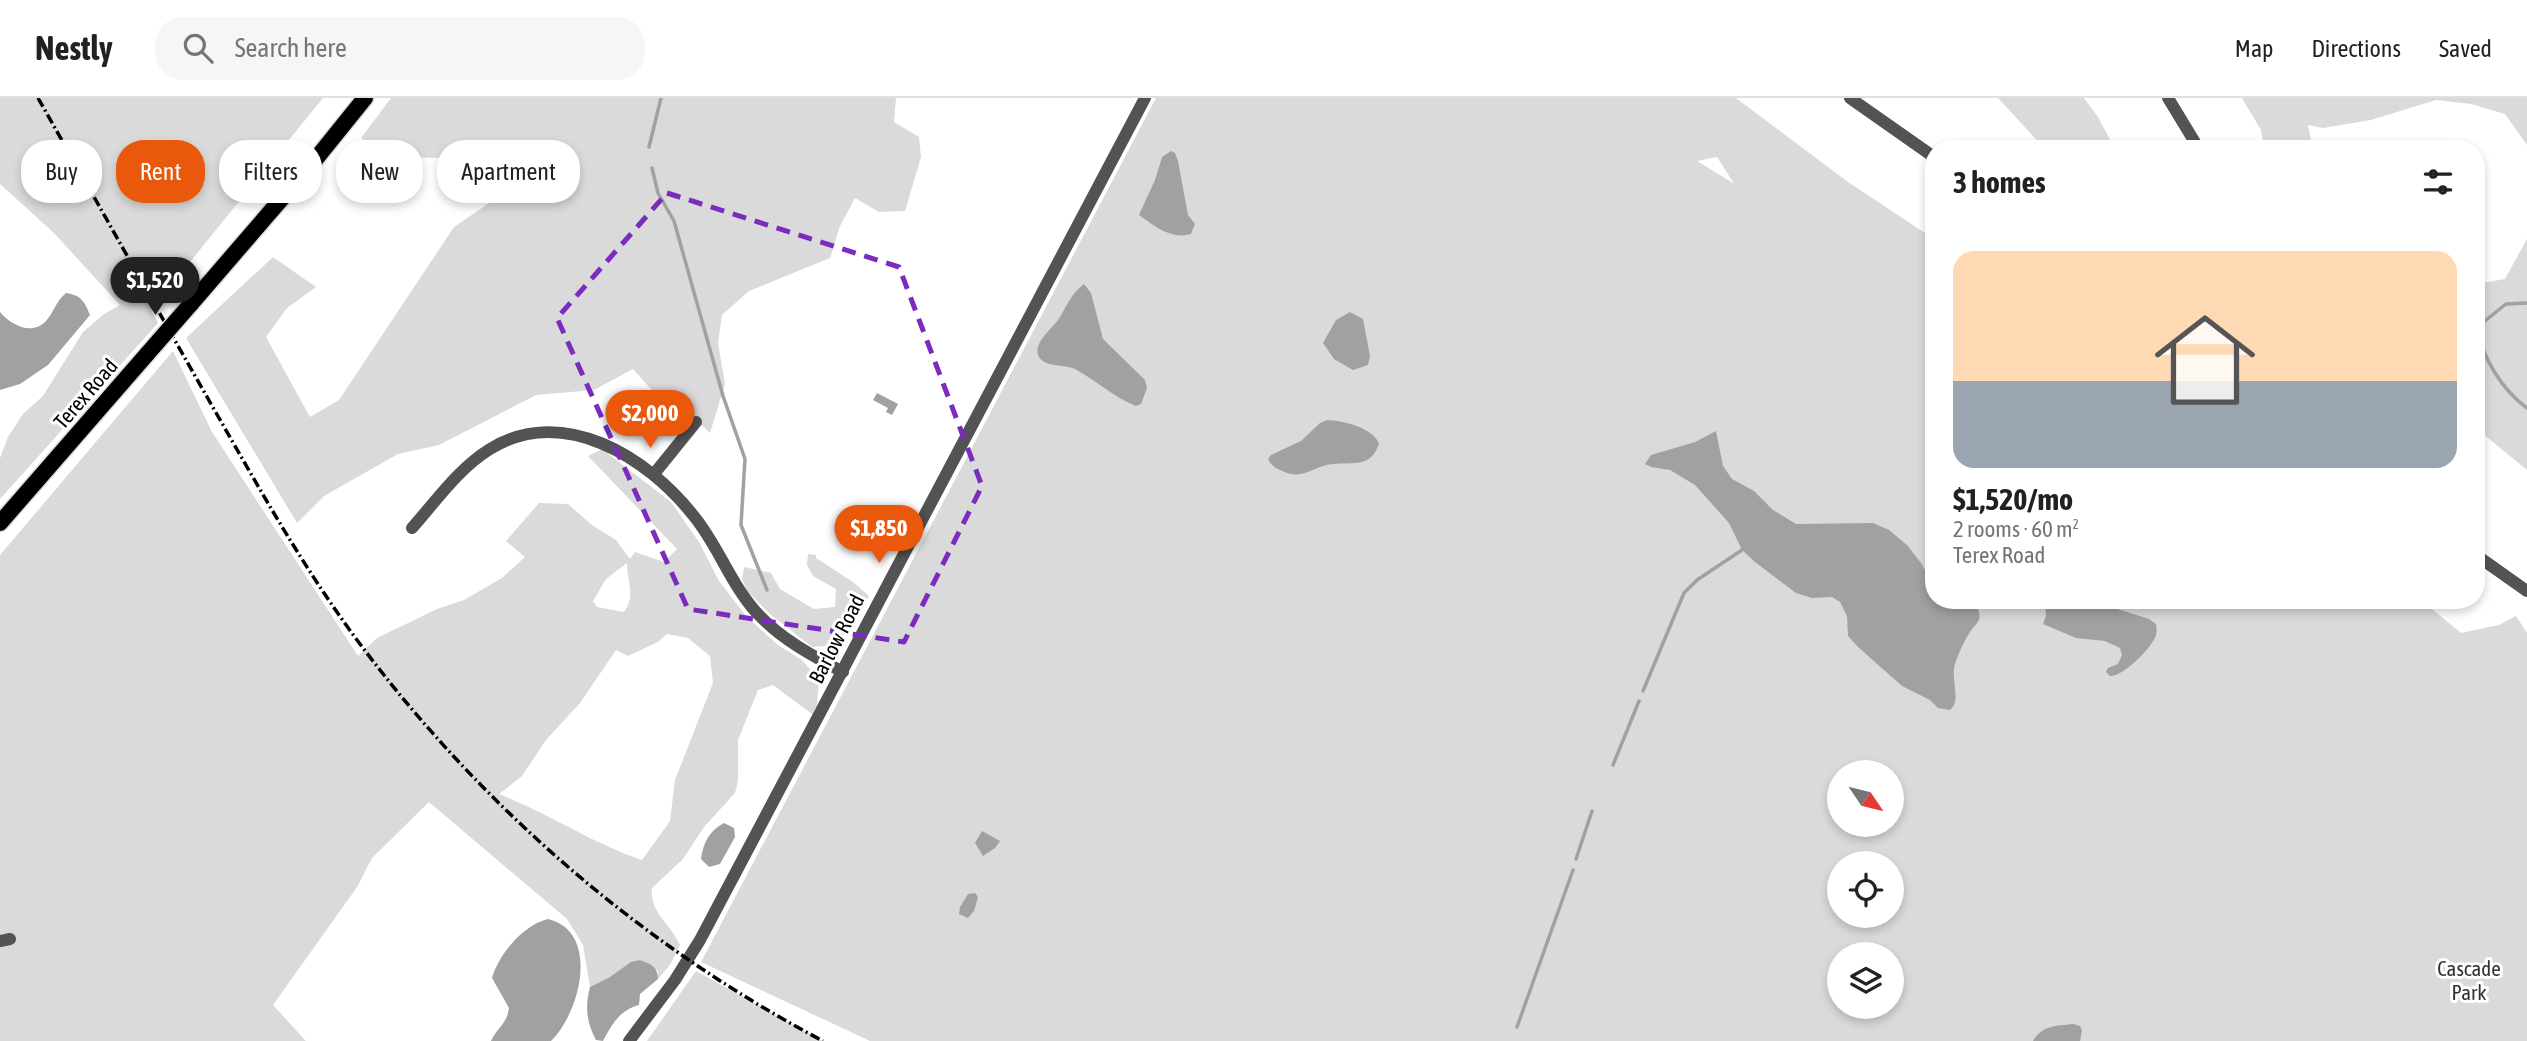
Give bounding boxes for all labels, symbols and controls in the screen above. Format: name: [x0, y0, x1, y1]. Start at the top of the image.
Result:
search box: [155, 17, 645, 80]
text: Nestly: [35, 29, 113, 67]
icon: search: [179, 29, 217, 67]
text: Search here: [235, 33, 347, 63]
text: Map: [2235, 35, 2273, 62]
text: Directions: [2311, 35, 2401, 62]
text: Saved: [2439, 35, 2492, 62]
chip: Buy: [21, 140, 102, 203]
chip: Rent: [116, 140, 205, 203]
chip: Filters: [219, 140, 322, 203]
chip: New: [336, 140, 423, 203]
chip: Apartment: [437, 140, 580, 203]
icon: filters: [2419, 163, 2457, 201]
text: 3 homes: [1953, 165, 2046, 199]
pin: $1,520: [98, 258, 212, 317]
text: $1,520: [127, 267, 184, 293]
icon: home: [2142, 297, 2268, 423]
street label: Terex Road: [48, 354, 122, 433]
pin: $2,000: [593, 390, 707, 450]
text: $2,000: [622, 400, 679, 426]
text: $1,520/mo: [1953, 482, 2073, 516]
pin: $1,850: [822, 505, 936, 565]
text: $1,850: [851, 515, 908, 541]
text: 2 rooms · 60 m²: [1953, 516, 2079, 542]
text: Terex Road: [1953, 542, 2046, 568]
street label: Barlow Road: [804, 590, 869, 687]
north arrow: [1827, 760, 1904, 836]
map controls: [1827, 760, 1904, 1019]
button: locate: [1827, 851, 1904, 928]
button: layers: [1827, 942, 1904, 1019]
park label: Cascade Park: [2437, 956, 2501, 1004]

